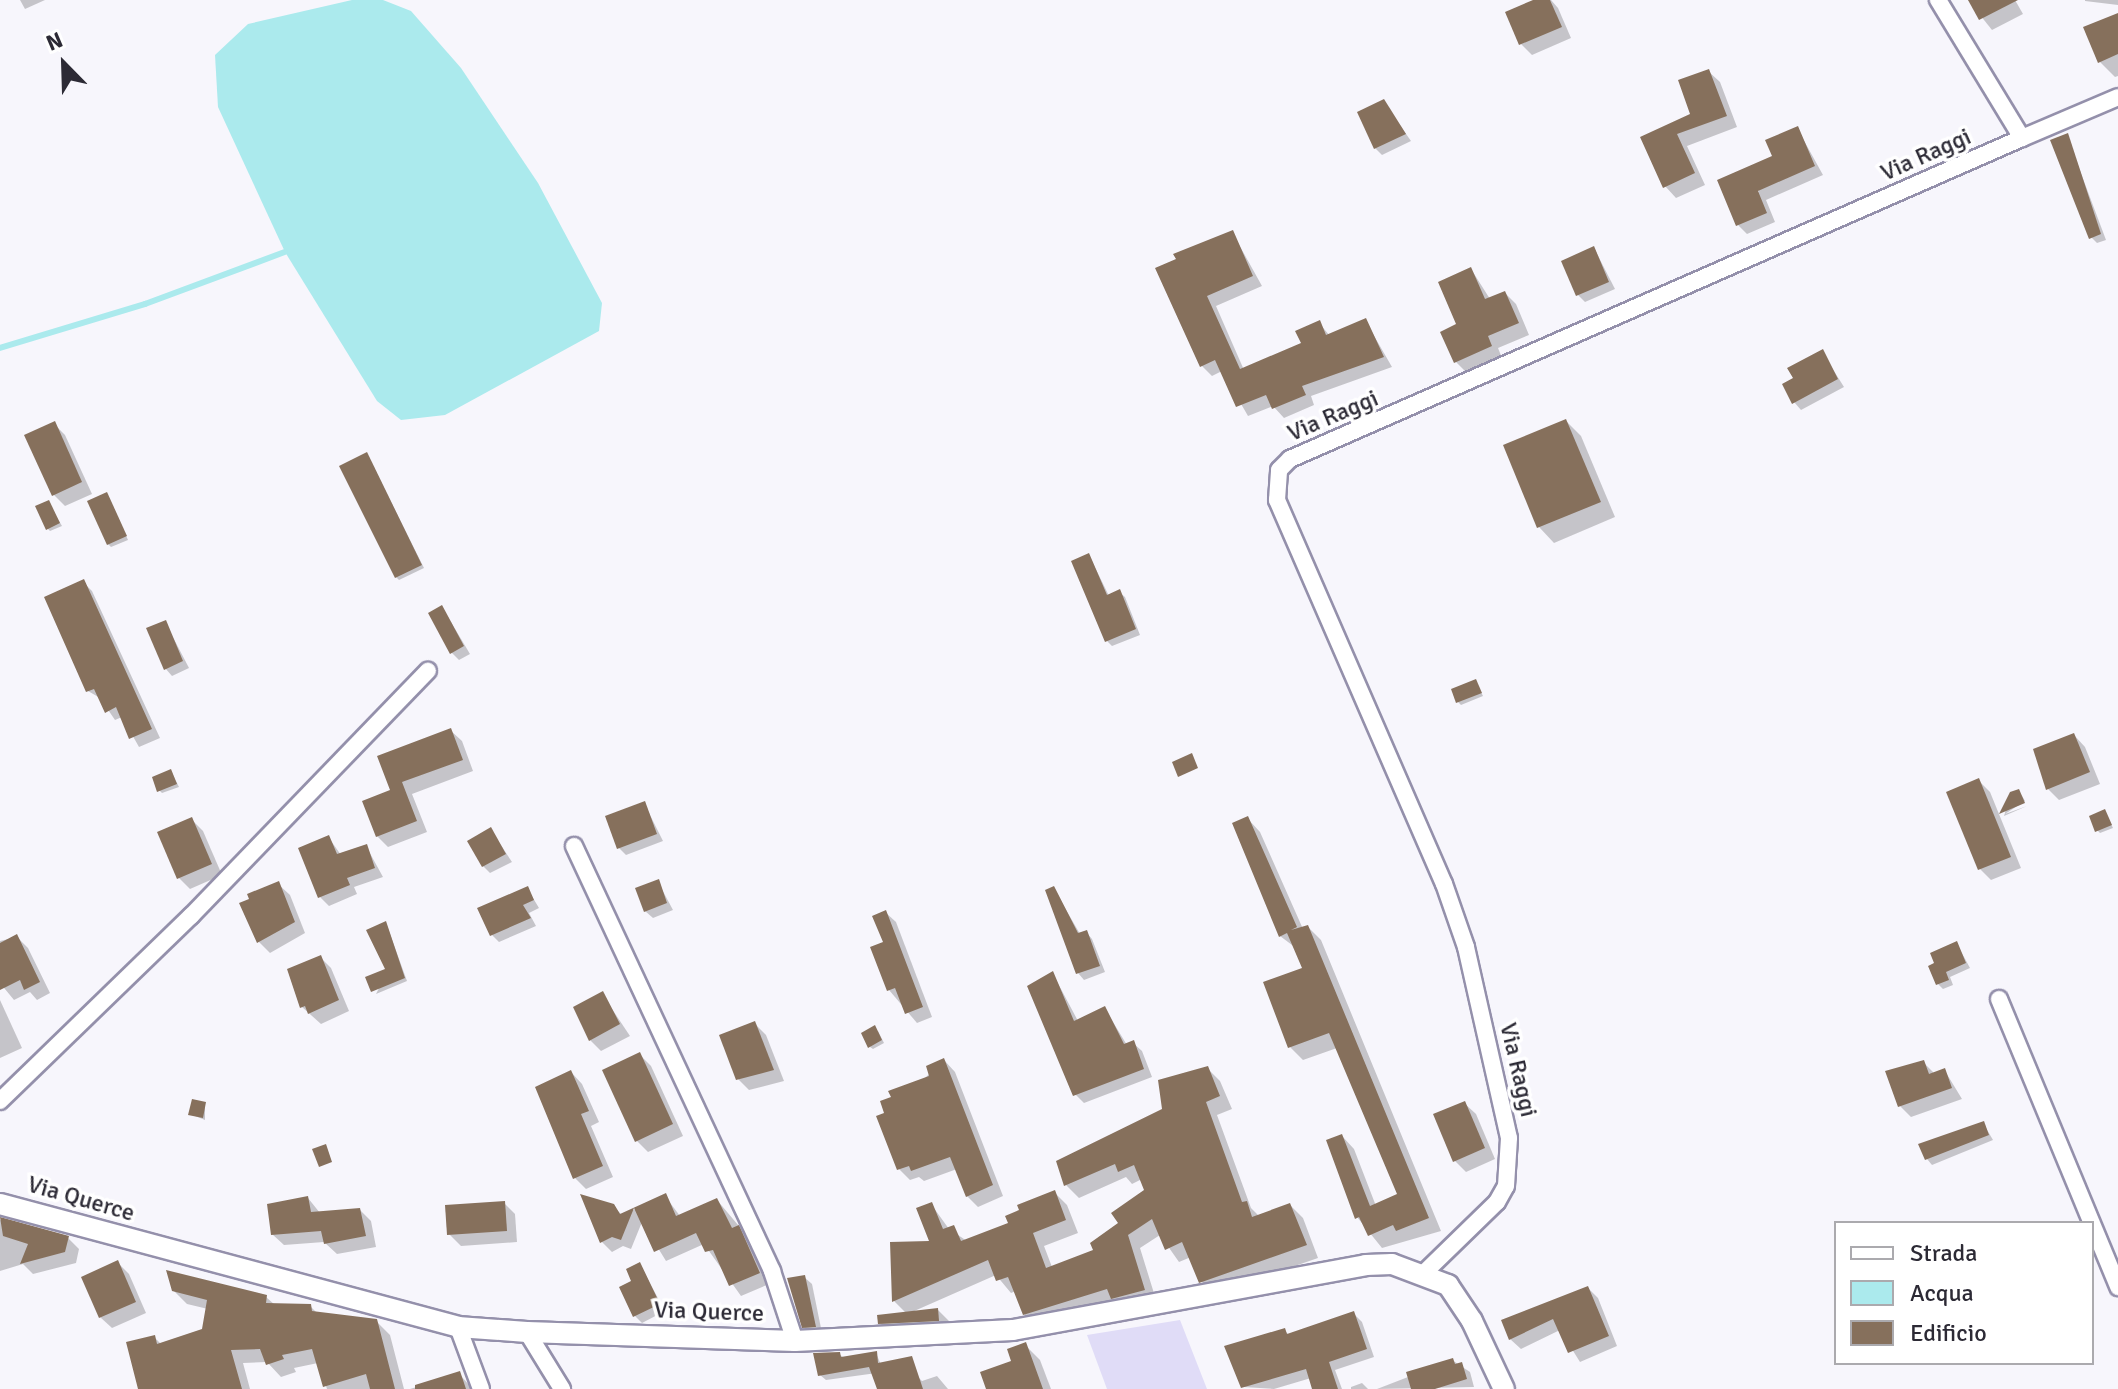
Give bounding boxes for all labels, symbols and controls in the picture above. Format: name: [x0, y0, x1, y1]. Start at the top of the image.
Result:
north arrow: [24, 24, 104, 104]
text: N: [42, 26, 67, 57]
street label: Via Raggi: [1876, 122, 1976, 188]
street label: Via Raggi: [1283, 384, 1383, 448]
street label: Via Raggi: [1493, 1020, 1543, 1120]
street label: Via Querce: [24, 1170, 138, 1228]
legend: [1834, 1221, 2094, 1365]
text: Strada: [1910, 1238, 1977, 1268]
text: Acqua: [1910, 1278, 1974, 1308]
street label: Via Querce: [654, 1296, 764, 1328]
text: Edificio: [1910, 1318, 1987, 1348]

